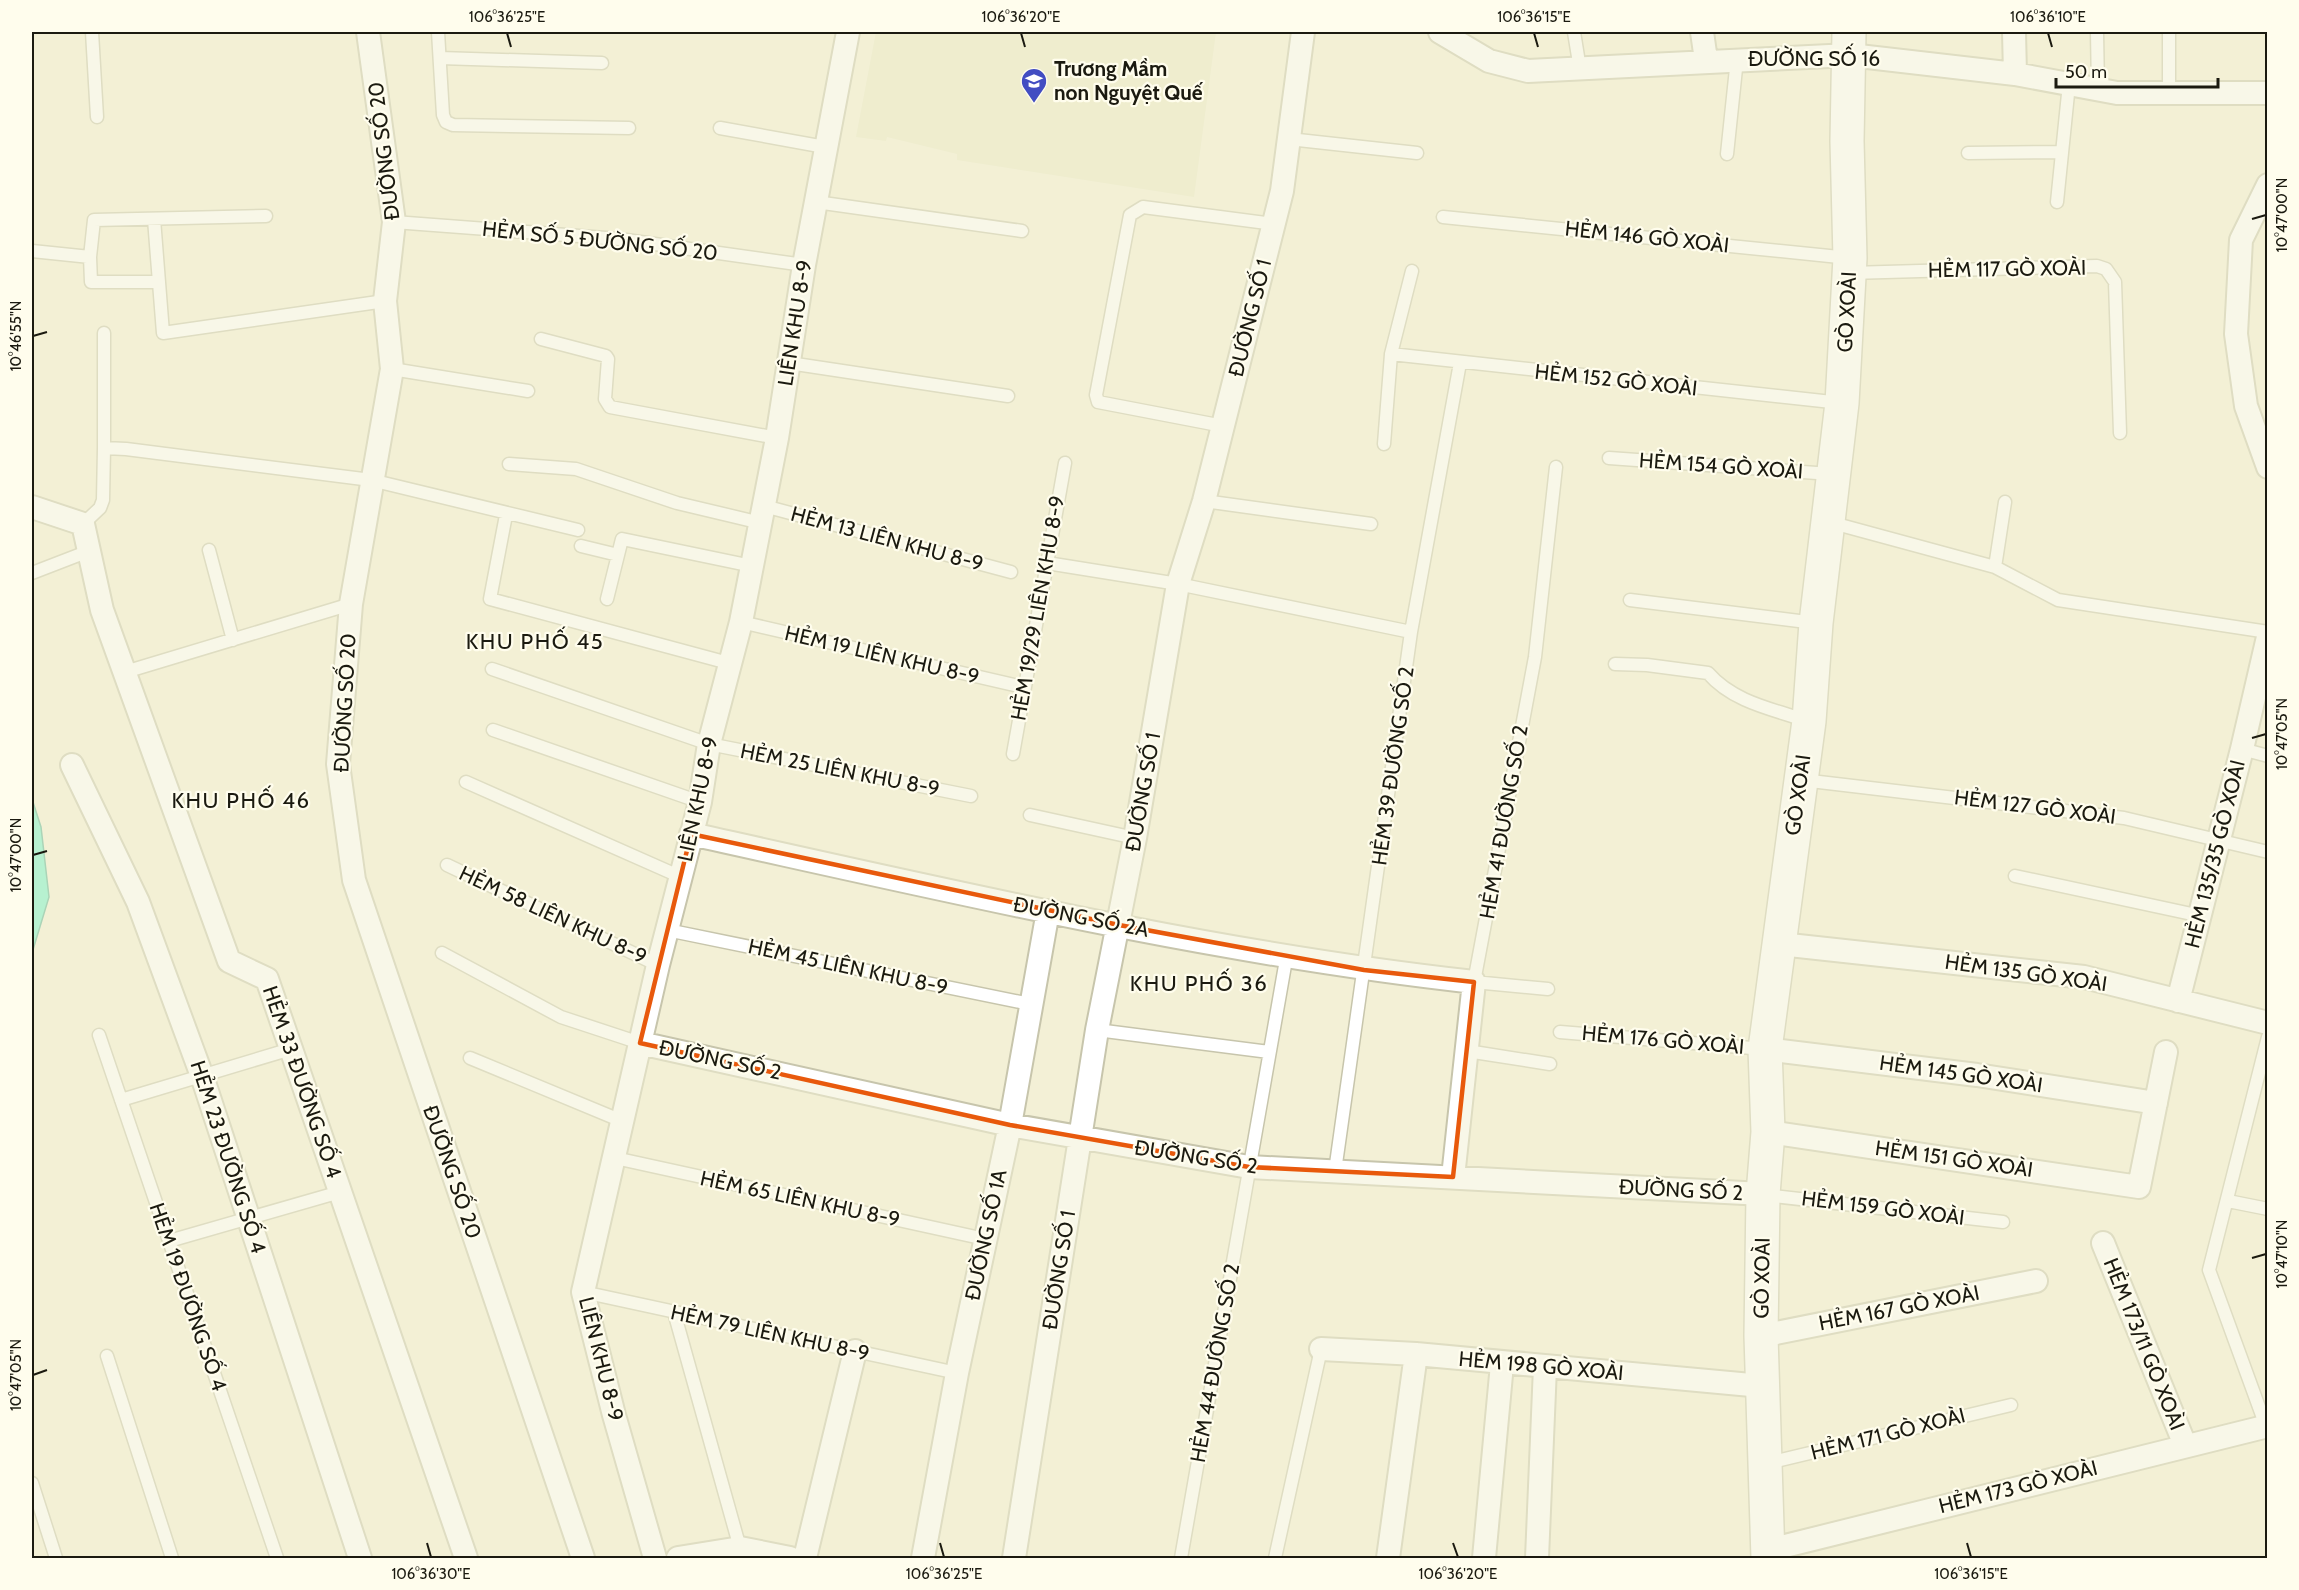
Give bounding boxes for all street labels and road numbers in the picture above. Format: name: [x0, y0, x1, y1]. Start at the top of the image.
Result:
street label: ĐƯỜNG SỐ 16: [1748, 43, 1880, 71]
street label: ĐƯỜNG SỐ 20: [360, 80, 404, 222]
street label: HẺM SỐ 5 ĐƯỜNG SỐ 20: [481, 213, 719, 265]
street label: HẺM 146 GÒ XOÀI: [1564, 215, 1730, 258]
street label: HẺM 117 GÒ XOÀI: [1928, 255, 2086, 282]
street label: ĐƯỜNG SỐ 1: [1220, 256, 1276, 379]
street label: LIÊN KHU 8-9: [772, 258, 817, 388]
street label: GÒ XOÀI: [1832, 271, 1861, 353]
street label: HẺM 152 GÒ XOÀI: [1534, 359, 1699, 400]
street label: HẺM 154 GÒ XOÀI: [1638, 447, 1804, 484]
street label: HẺM 19/29 LIÊN KHU 8-9: [1005, 493, 1070, 722]
street label: HẺM 13 LIÊN KHU 8-9: [788, 501, 986, 576]
street label: HẺM 19 LIÊN KHU 8-9: [782, 620, 982, 689]
street label: ĐƯỜNG SỐ 20: [325, 633, 361, 773]
street label: HẺM 39 ĐƯỜNG SỐ 2: [1363, 664, 1419, 867]
street label: HẺM 41 ĐƯỜNG SỐ 2: [1471, 723, 1533, 921]
street label: ĐƯỜNG SỐ 1: [1117, 730, 1165, 853]
street label: LIÊN KHU 8-9: [672, 734, 723, 864]
street label: HẺM 25 LIÊN KHU 8-9: [738, 738, 942, 801]
street label: GÒ XOÀI: [1779, 753, 1816, 837]
street label: HẺM 135/35 GÒ XOÀI: [2179, 757, 2250, 951]
street label: HẺM 127 GÒ XOÀI: [1953, 784, 2117, 829]
street label: HẺM 58 LIÊN KHU 8-9: [455, 860, 651, 969]
street label: ĐƯỜNG SỐ 2A: [1011, 888, 1152, 942]
street label: HẺM 45 LIÊN KHU 8-9: [746, 933, 950, 1000]
street label: HẺM 135 GÒ XOÀI: [1943, 949, 2109, 996]
street label: HẺM 33 ĐƯỜNG SỐ 4: [258, 982, 350, 1181]
street label: HẺM 176 GÒ XOÀI: [1581, 1020, 1745, 1059]
street label: ĐƯỜNG SỐ 2: [657, 1031, 784, 1085]
street label: HẺM 145 GÒ XOÀI: [1878, 1050, 2044, 1097]
street label: HẺM 23 ĐƯỜNG SỐ 4: [186, 1057, 274, 1256]
street label: ĐƯỜNG SỐ 20: [418, 1101, 490, 1242]
street label: ĐƯỜNG SỐ 2: [1133, 1131, 1260, 1179]
street label: HẺM 151 GÒ XOÀI: [1874, 1135, 2035, 1182]
street label: HẺM 65 LIÊN KHU 8-9: [698, 1165, 902, 1232]
street label: ĐƯỜNG SỐ 1A: [956, 1166, 1012, 1303]
street label: ĐƯỜNG SỐ 2: [1618, 1171, 1744, 1205]
street label: HẺM 159 GÒ XOÀI: [1800, 1185, 1966, 1230]
street label: HẺM 19 ĐƯỜNG SỐ 4: [145, 1198, 235, 1394]
street label: ĐƯỜNG SỐ 1: [1034, 1208, 1080, 1331]
street label: GÒ XOÀI: [1748, 1237, 1775, 1319]
street label: HẺM 173/11 GÒ XOÀI: [2099, 1254, 2190, 1433]
street label: HẺM 44 ĐƯỜNG SỐ 2: [1182, 1261, 1244, 1464]
street label: HẺM 167 GÒ XOÀI: [1816, 1280, 1981, 1335]
street label: LIÊN KHU 8-9: [574, 1294, 629, 1424]
street label: HẺM 79 LIÊN KHU 8-9: [668, 1299, 872, 1366]
street label: HẺM 198 GÒ XOÀI: [1457, 1346, 1625, 1385]
street label: HẺM 171 GÒ XOÀI: [1808, 1402, 1968, 1465]
street label: HẺM 173 GÒ XOÀI: [1936, 1455, 2100, 1518]

